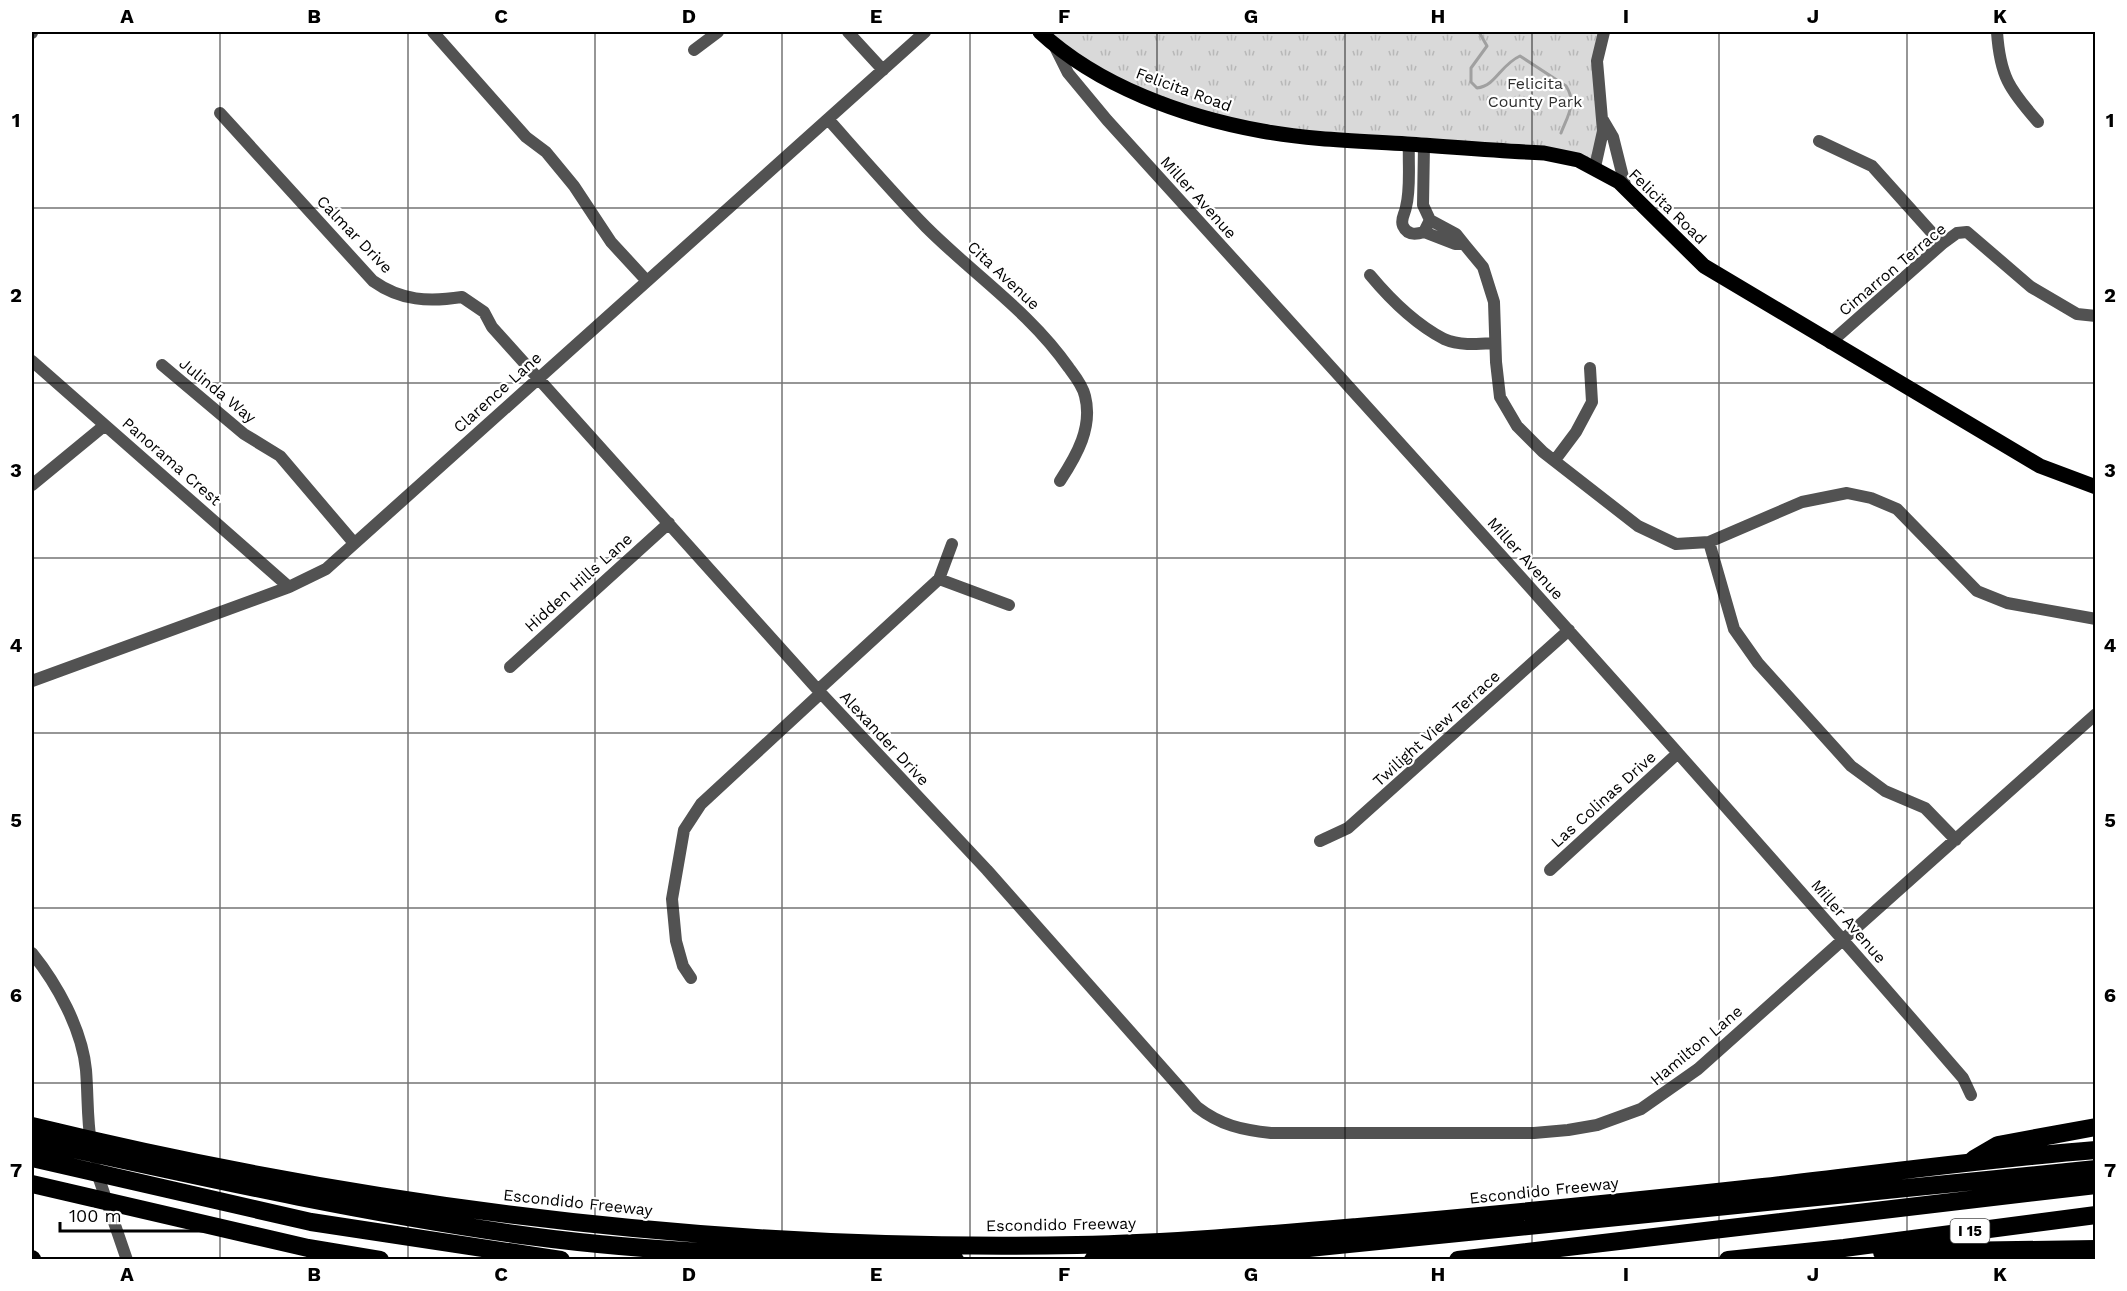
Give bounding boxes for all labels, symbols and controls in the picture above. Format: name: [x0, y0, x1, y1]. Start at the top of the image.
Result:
text: A: [120, 4, 134, 28]
text: B: [307, 4, 321, 28]
text: C: [494, 4, 508, 28]
text: D: [682, 4, 696, 28]
text: E: [870, 4, 882, 28]
text: F: [1058, 4, 1070, 28]
text: G: [1244, 4, 1258, 28]
text: H: [1431, 4, 1445, 28]
text: I: [1623, 4, 1629, 28]
text: J: [1807, 4, 1819, 28]
text: K: [1993, 4, 2007, 28]
street label: Felicita Road: [1133, 63, 1234, 116]
park label: Felicita County Park: [1488, 74, 1582, 111]
text: 1: [12, 108, 20, 132]
text: 1: [2106, 108, 2114, 132]
street label: Miller Avenue: [1157, 152, 1241, 243]
street label: Felicita Road: [1625, 165, 1710, 248]
street label: Calmar Drive: [313, 192, 396, 277]
street label: Cimarron Terrace: [1835, 219, 1950, 320]
street label: Cita Avenue: [964, 237, 1044, 314]
text: 2: [10, 283, 22, 307]
text: 2: [2104, 283, 2116, 307]
street label: Clarence Lane: [449, 348, 545, 437]
street label: Julinda Way: [175, 354, 260, 428]
street label: Panorama Crest: [118, 413, 225, 510]
text: 3: [10, 458, 22, 482]
text: 3: [2104, 458, 2116, 482]
street label: Miller Avenue: [1484, 513, 1568, 604]
street label: Hidden Hills Lane: [521, 529, 636, 636]
text: 4: [10, 633, 23, 657]
text: 4: [2104, 633, 2117, 657]
street label: Twilight View Terrace: [1369, 666, 1504, 790]
street label: Alexander Drive: [836, 687, 933, 790]
street label: Las Colinas Drive: [1547, 747, 1660, 852]
text: 5: [10, 808, 22, 832]
text: 5: [2104, 808, 2116, 832]
street label: Miller Avenue: [1807, 876, 1890, 967]
text: 6: [10, 983, 22, 1007]
text: 6: [2104, 983, 2116, 1007]
street label: Hamilton Lane: [1646, 1001, 1746, 1089]
text: 7: [10, 1158, 22, 1182]
text: 7: [2104, 1158, 2116, 1182]
street label: Escondido Freeway: [1468, 1173, 1620, 1208]
street label: Escondido Freeway: [502, 1185, 654, 1220]
scale bar: [60, 1195, 208, 1233]
text: 100 m: [69, 1205, 122, 1226]
street label: Escondido Freeway: [986, 1214, 1137, 1235]
road number: I 15: [1950, 1219, 1990, 1243]
text: A: [120, 1262, 134, 1286]
text: B: [307, 1262, 321, 1286]
text: C: [494, 1262, 508, 1286]
text: D: [682, 1262, 696, 1286]
text: E: [870, 1262, 882, 1286]
text: F: [1058, 1262, 1070, 1286]
text: G: [1244, 1262, 1258, 1286]
text: H: [1431, 1262, 1445, 1286]
text: I: [1623, 1262, 1629, 1286]
text: J: [1807, 1262, 1819, 1286]
text: K: [1993, 1262, 2007, 1286]

